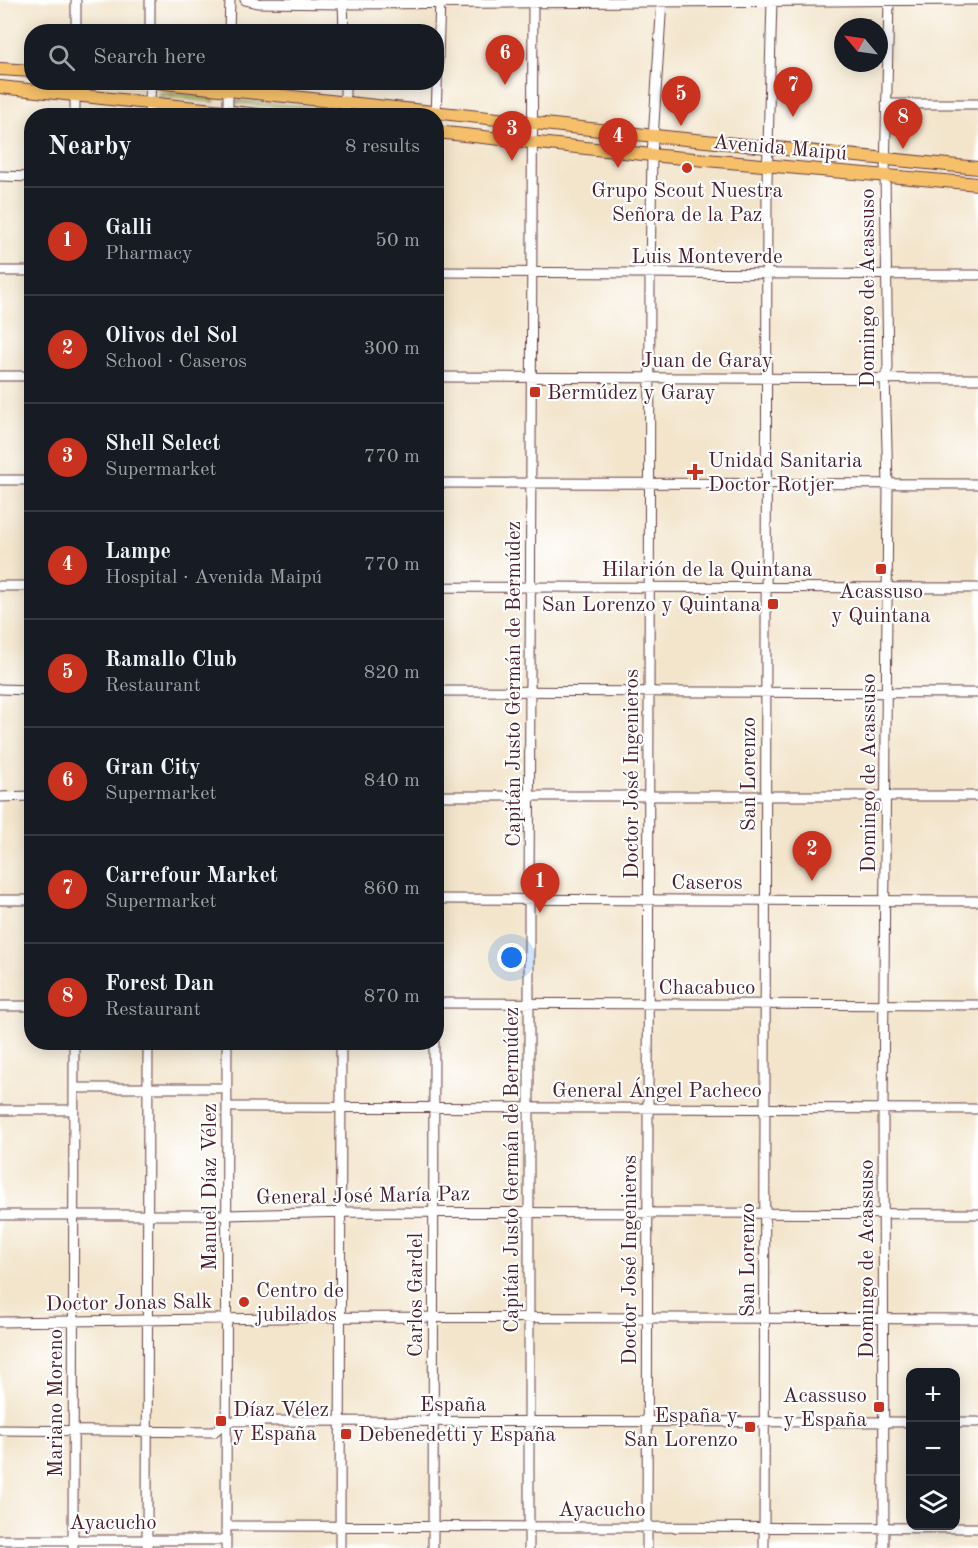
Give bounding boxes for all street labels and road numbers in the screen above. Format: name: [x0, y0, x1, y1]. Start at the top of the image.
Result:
street label: Avenida Maipú: [712, 132, 848, 165]
street label: Domingo de Acassuso: [858, 188, 879, 388]
street label: Luis Monteverde: [631, 247, 783, 268]
street label: Juan de Garay: [641, 351, 773, 372]
street label: Capitán Justo Germán de Bermúdez: [504, 521, 525, 847]
street label: Hilarión de la Quintana: [602, 560, 812, 581]
street label: Doctor José Ingenieros: [622, 669, 643, 879]
street label: Domingo de Acassuso: [859, 673, 880, 873]
street label: San Lorenzo: [739, 717, 760, 831]
street label: Caseros: [671, 873, 743, 894]
street label: Chacabuco: [659, 978, 755, 999]
street label: Capitán Justo Germán de Bermúdez: [502, 1007, 523, 1333]
street label: General Ángel Pacheco: [552, 1077, 762, 1102]
street label: Manuel Díaz Vélez: [200, 1103, 221, 1271]
street label: Doctor José Ingenieros: [620, 1155, 641, 1365]
street label: Domingo de Acassuso: [857, 1159, 878, 1359]
street label: General José María Paz: [256, 1184, 470, 1209]
street label: San Lorenzo: [738, 1203, 759, 1317]
street label: Carlos Gardel: [406, 1232, 427, 1357]
street label: Doctor Jonas Salk: [46, 1292, 213, 1315]
street label: Mariano Moreno: [46, 1329, 67, 1477]
street label: España: [420, 1395, 486, 1416]
street label: Ayacucho: [558, 1500, 646, 1521]
street label: Ayacucho: [69, 1513, 157, 1534]

